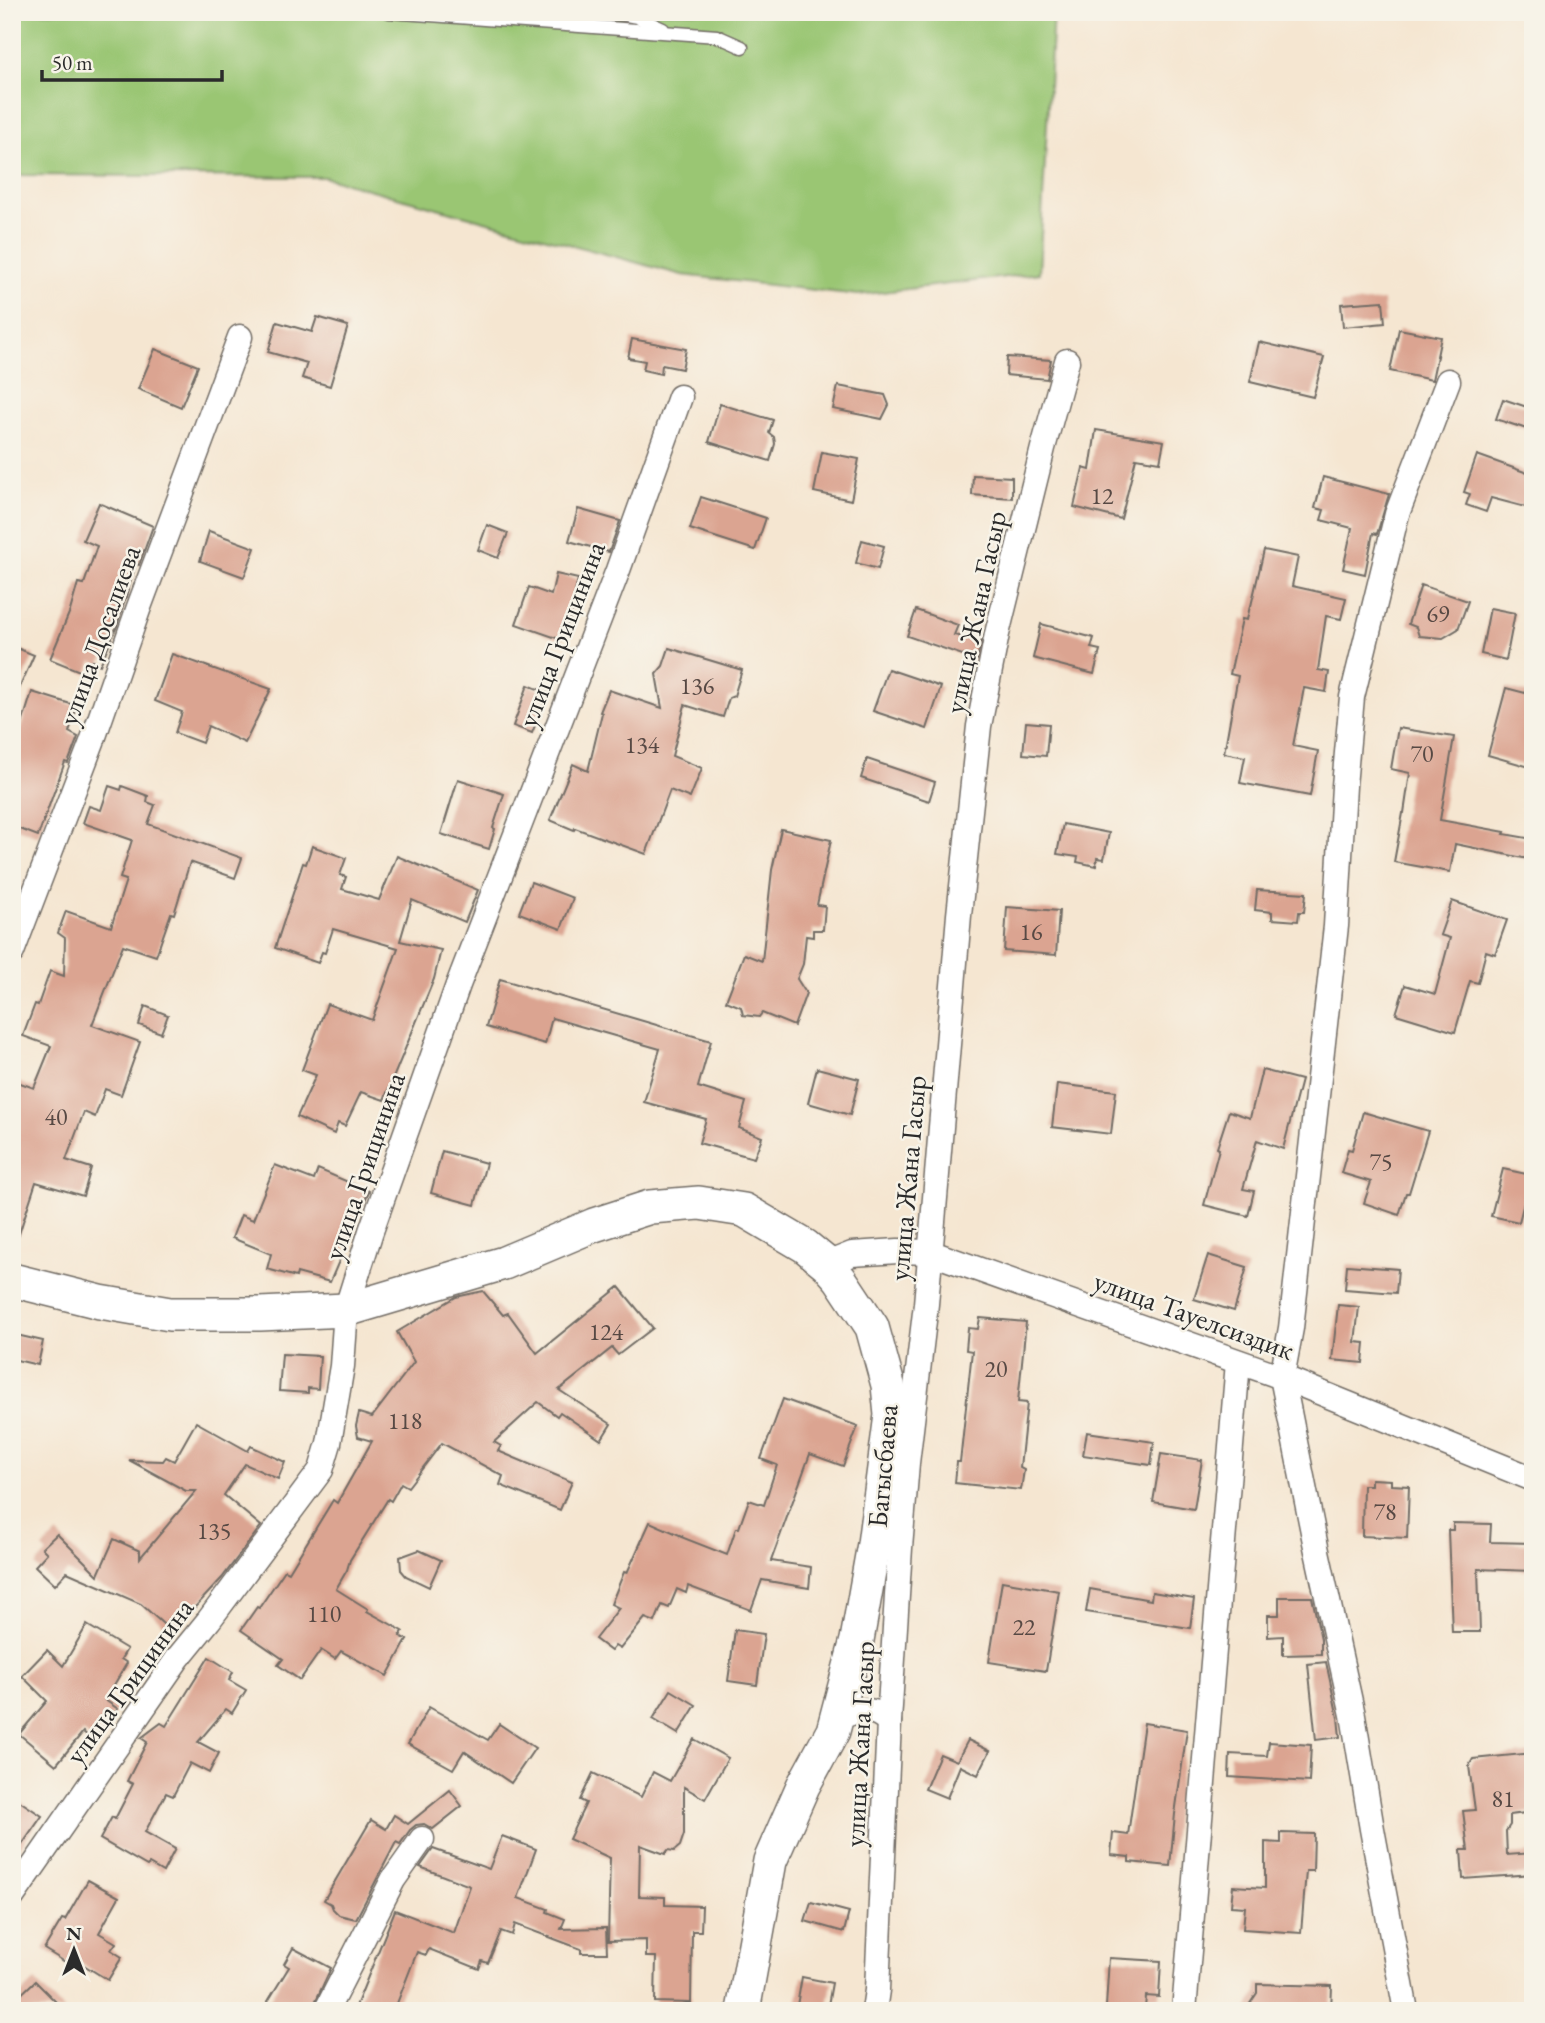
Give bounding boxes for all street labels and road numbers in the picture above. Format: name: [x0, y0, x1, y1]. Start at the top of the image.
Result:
street label: улица Жана Гасыр: [936, 507, 1014, 717]
street label: улица Грицинина: [509, 535, 613, 732]
street label: улица Досалиева: [50, 539, 149, 730]
street label: улица Грицинина: [315, 1067, 413, 1265]
street label: улица Жана Гасыр: [880, 1074, 934, 1282]
street label: улица Тауелсиздик: [1089, 1262, 1299, 1368]
street label: Багысбаева: [859, 1402, 905, 1529]
street label: улица Грицинина: [57, 1590, 202, 1771]
street label: улица Жана Гасыр: [836, 1640, 882, 1848]

